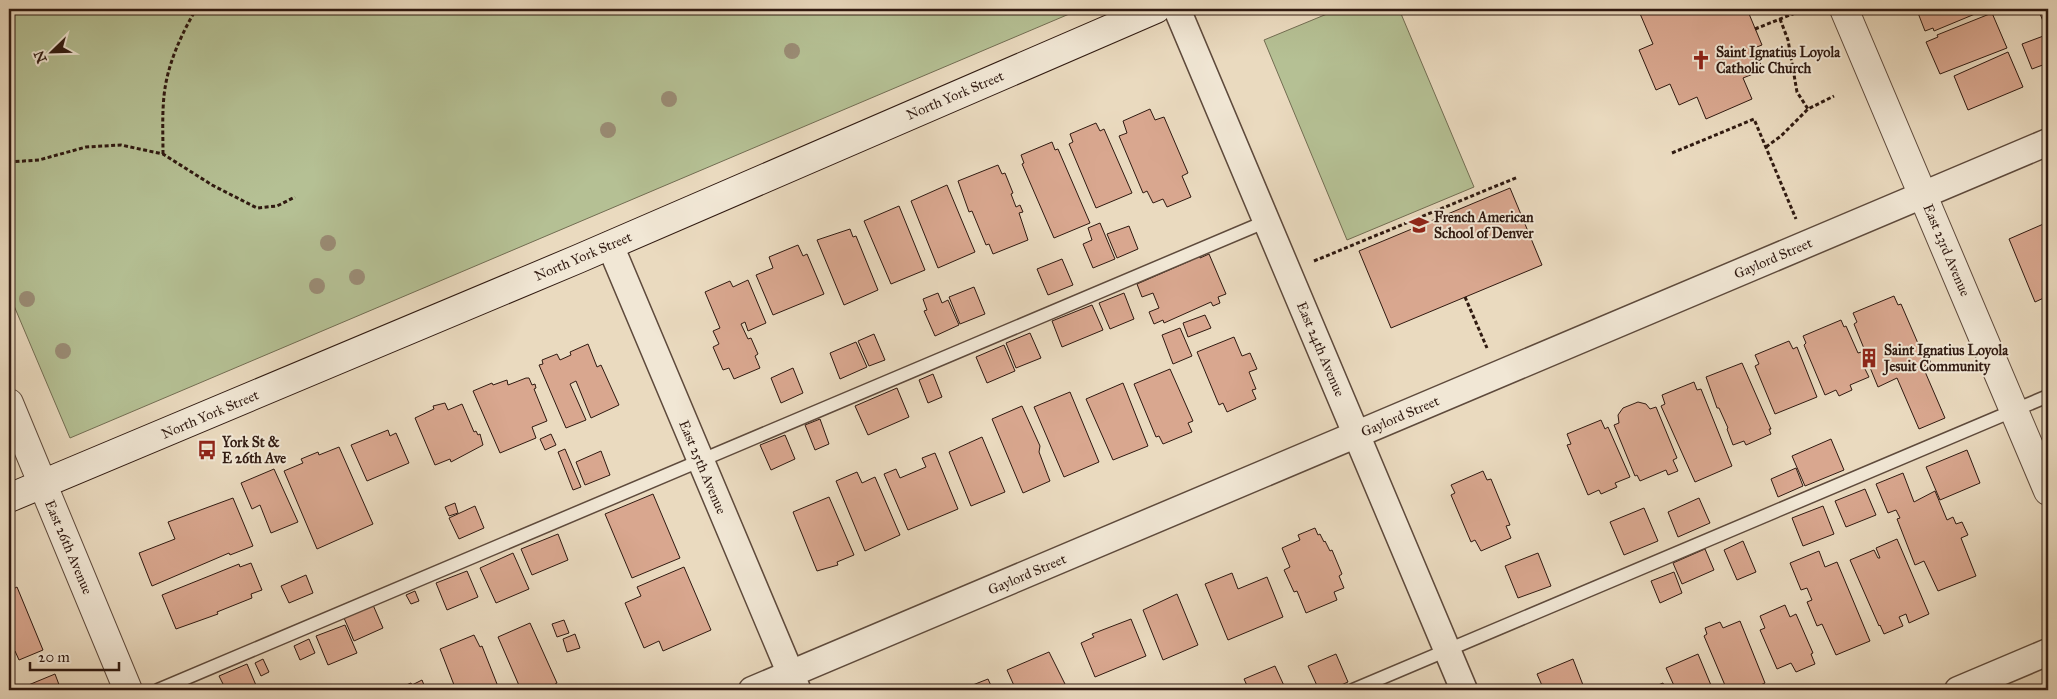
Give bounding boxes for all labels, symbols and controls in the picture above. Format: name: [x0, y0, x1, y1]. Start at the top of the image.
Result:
north arrow: [28, 28, 78, 78]
place label: Saint Ignatius Loyola Catholic Church: [1716, 44, 1841, 77]
text: N: [30, 48, 51, 66]
church icon: Saint Ignatius Loyola Catholic Church: [1690, 49, 1712, 71]
street label: North York Street: [904, 67, 1007, 124]
street label: East 23rd Avenue: [1919, 201, 1974, 299]
place label: French American School of Denver: [1434, 209, 1534, 242]
school or university icon: French American School of Denver: [1408, 214, 1430, 236]
street label: North York Street: [532, 228, 635, 285]
street label: Gaylord Street: [1732, 234, 1815, 283]
street label: East 24th Avenue: [1293, 299, 1348, 399]
place label: Saint Ignatius Loyola Jesuit Community: [1882, 342, 2009, 376]
building icon: Saint Ignatius Loyola Jesuit Community: [1858, 347, 1880, 369]
street label: North York Street: [159, 386, 262, 443]
street label: Gaylord Street: [1359, 392, 1442, 441]
street label: East 25th Avenue: [675, 418, 730, 517]
place label: York St & E 26th Ave: [221, 434, 286, 467]
bus stop icon: York St & E 26th Ave: [196, 439, 218, 461]
street label: East 26th Avenue: [41, 497, 96, 597]
street label: Gaylord Street: [986, 550, 1069, 599]
scale bar: [30, 639, 119, 671]
text: 20 m: [38, 648, 70, 666]

